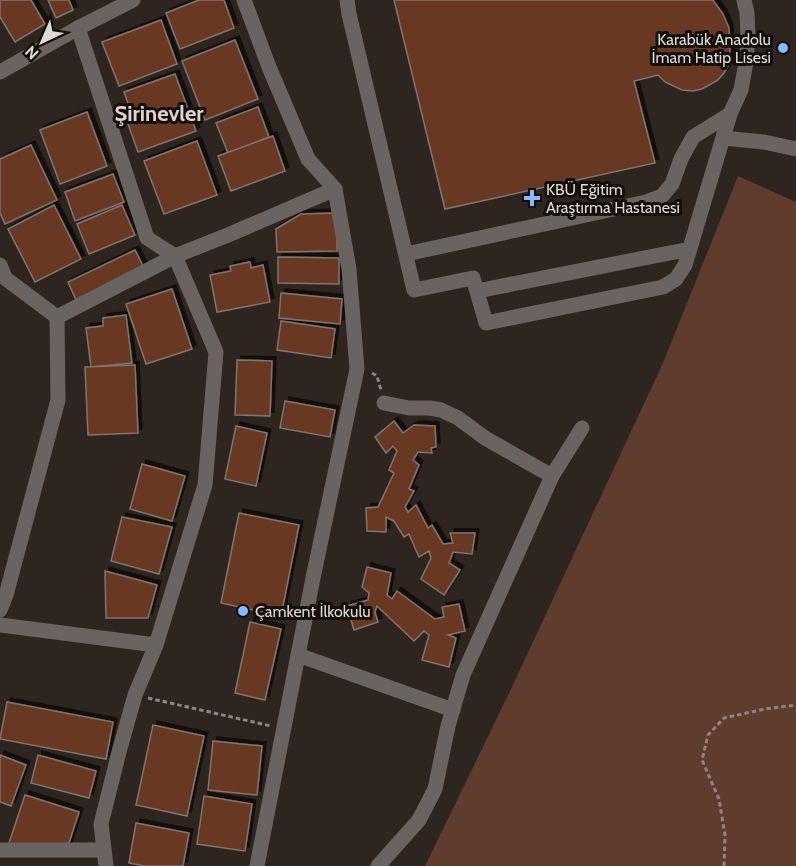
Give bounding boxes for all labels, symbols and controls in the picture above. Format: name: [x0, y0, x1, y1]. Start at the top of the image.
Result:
north arrow: [12, 12, 72, 72]
place label: Karabük Anadolu İmam Hatip Lisesi: [651, 30, 771, 67]
marker: Karabük Anadolu İmam Hatip Lisesi: [776, 41, 790, 55]
text: N: [21, 42, 43, 63]
district label: Şirinevler: [114, 100, 204, 127]
place label: KBÜ Eğitim Araştırma Hastanesi: [546, 180, 680, 217]
marker: KBÜ Eğitim Araştırma Hastanesi: [523, 189, 541, 207]
place label: Çamkent İlkokulu: [255, 602, 371, 621]
marker: Çamkent İlkokulu: [236, 604, 250, 618]

